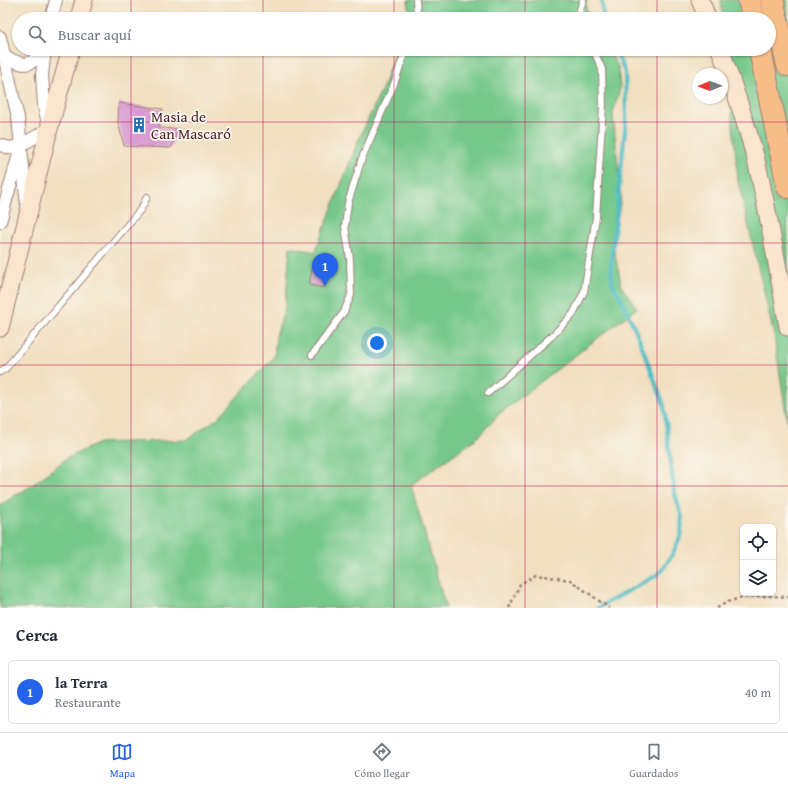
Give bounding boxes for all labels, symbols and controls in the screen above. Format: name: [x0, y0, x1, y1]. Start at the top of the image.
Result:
search box: [12, 12, 776, 56]
icon: search: [26, 23, 48, 45]
text: Buscar aquí: [58, 24, 131, 45]
north arrow: [692, 68, 728, 104]
place label: Masia de Can Mascaró: [151, 106, 231, 144]
building icon: Masia de Can Mascaró: [130, 116, 148, 134]
pin: 1: [312, 253, 338, 286]
your location: [367, 333, 387, 353]
map controls: [740, 524, 776, 596]
button: locate: [740, 524, 776, 560]
button: layers: [740, 560, 776, 596]
text: Cerca: [16, 622, 58, 647]
text: la Terra: [55, 672, 108, 693]
text: 1: [27, 683, 33, 702]
text: 40 m: [745, 683, 771, 702]
text: Restaurante: [55, 693, 121, 712]
tab: Mapa: [110, 741, 135, 781]
tab: Cómo llegar: [355, 741, 410, 781]
tab: Guardados: [629, 741, 678, 781]

